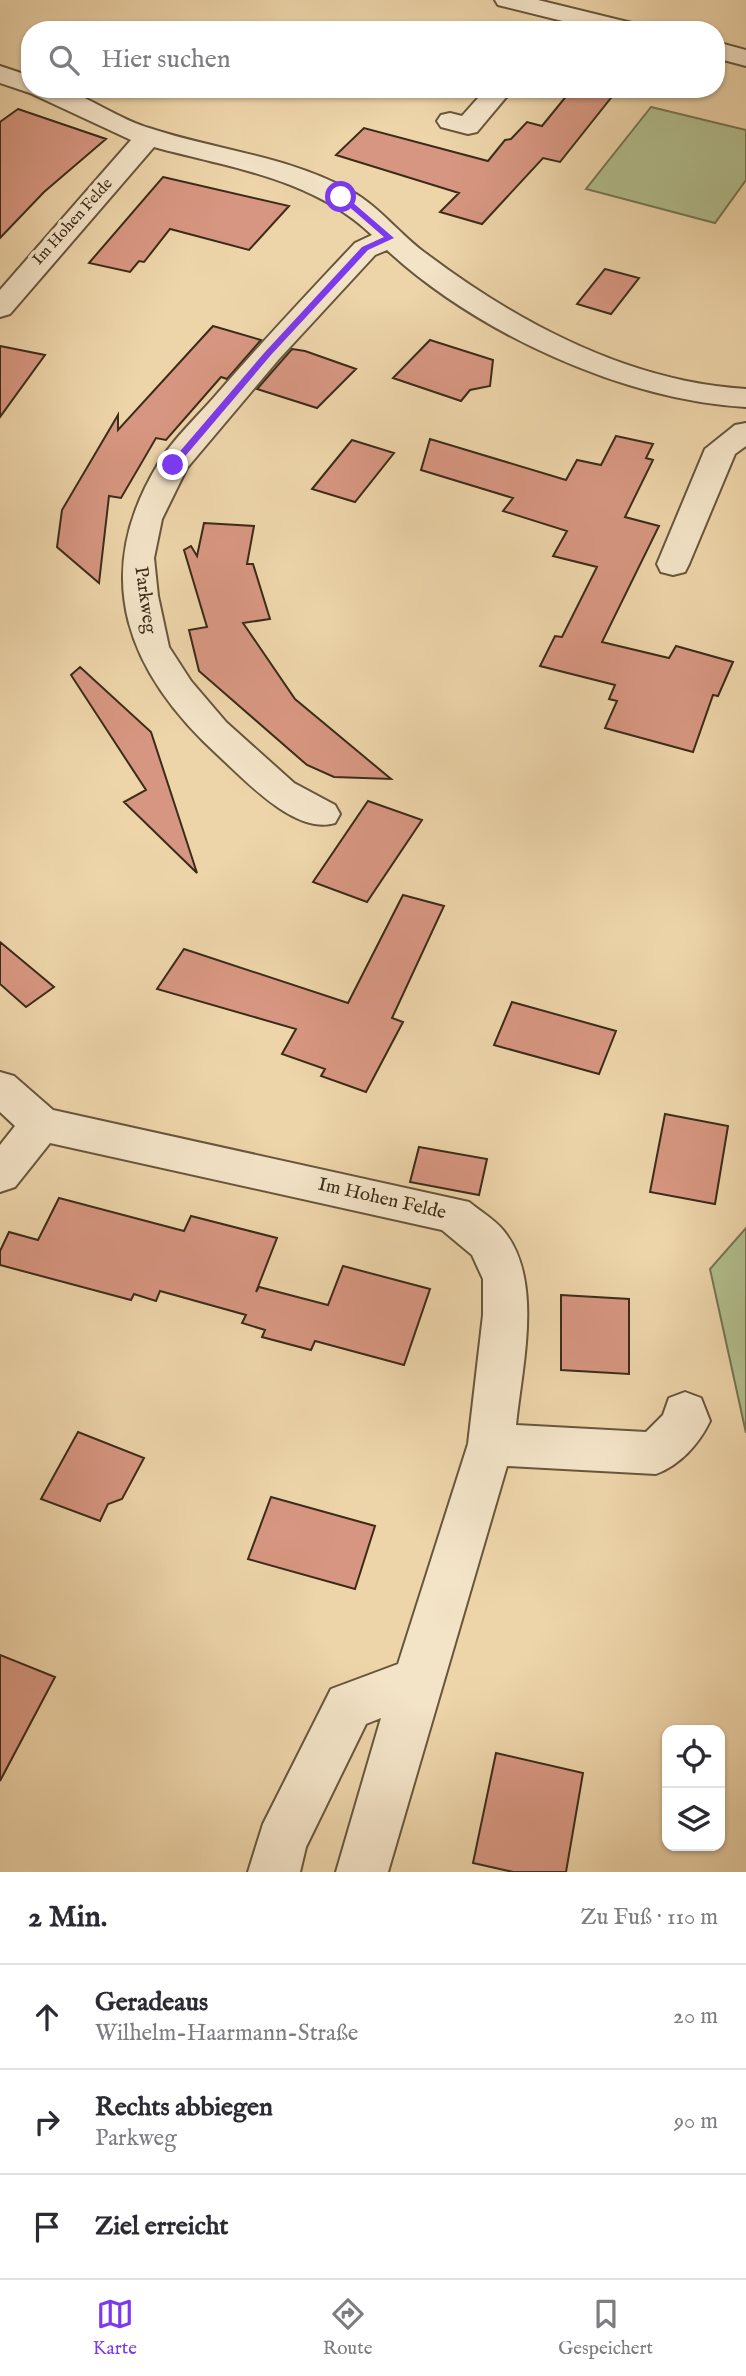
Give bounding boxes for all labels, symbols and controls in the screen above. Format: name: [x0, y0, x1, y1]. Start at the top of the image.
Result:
search box: [21, 21, 725, 98]
icon: search: [45, 41, 83, 79]
text: Hier suchen: [101, 43, 231, 76]
street label: Im Hohen Felde: [29, 174, 117, 270]
route start: [325, 181, 356, 212]
route end: [157, 449, 188, 480]
street label: Parkweg: [128, 565, 162, 636]
street label: Im Hohen Felde: [316, 1173, 449, 1225]
map controls: [662, 1725, 725, 1851]
button: locate: [662, 1725, 725, 1788]
button: layers: [662, 1788, 725, 1851]
text: 2 Min.: [28, 1899, 107, 1937]
text: Zu Fuß · 110 m: [580, 1903, 718, 1932]
text: Geradeaus: [95, 1986, 208, 2019]
icon: ahead: [28, 1998, 66, 2036]
text: 20 m: [673, 2002, 718, 2031]
text: Wilhelm-Haarmann-Straße: [95, 2019, 358, 2048]
text: Rechts abbiegen: [95, 2091, 273, 2124]
icon: right: [28, 2103, 66, 2141]
text: 90 m: [674, 2107, 718, 2136]
text: Parkweg: [95, 2124, 177, 2153]
icon: arrive: [28, 2208, 66, 2246]
text: Ziel erreicht: [95, 2210, 228, 2243]
tab: Karte: [93, 2295, 137, 2361]
tab: Route: [323, 2295, 372, 2361]
tab: Gespeichert: [558, 2295, 653, 2361]

